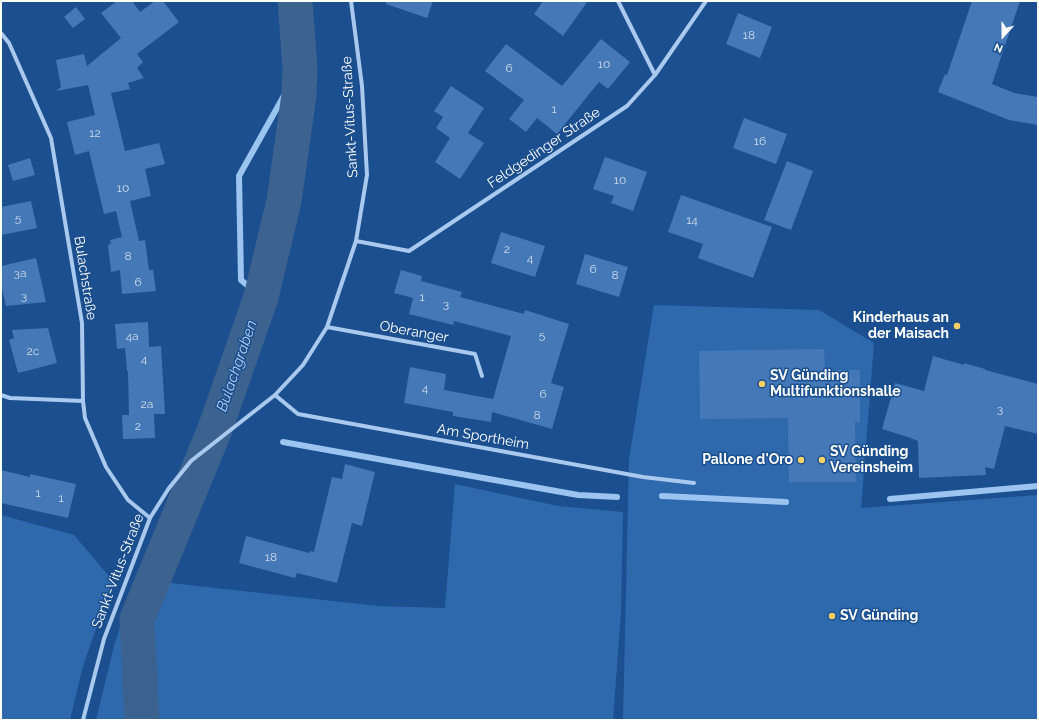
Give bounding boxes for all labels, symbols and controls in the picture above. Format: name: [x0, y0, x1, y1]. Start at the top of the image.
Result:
north arrow: [983, 16, 1023, 56]
house number: 18: [743, 28, 755, 42]
text: N: [992, 40, 1005, 55]
street label: Sankt-Vitus-Straße: [338, 56, 362, 178]
house number: 10: [598, 57, 610, 71]
house number: 6: [505, 61, 513, 75]
house number: 1: [551, 102, 557, 116]
street label: Feldgedinger Straße: [485, 104, 603, 192]
house number: 12: [89, 126, 101, 140]
house number: 16: [754, 134, 766, 148]
house number: 10: [614, 173, 626, 187]
house number: 10: [117, 181, 129, 195]
house number: 5: [15, 211, 21, 225]
house number: 14: [686, 213, 698, 227]
street label: Bulachstraße: [70, 235, 100, 321]
house number: 2: [504, 242, 510, 256]
house number: 8: [124, 249, 132, 263]
house number: 4: [527, 251, 533, 265]
house number: 6: [589, 262, 597, 276]
house number: 3a: [14, 266, 26, 280]
house number: 8: [611, 268, 619, 282]
house number: 6: [134, 275, 142, 289]
house number: 3: [21, 289, 27, 303]
house number: 1: [419, 290, 425, 304]
house number: 3: [443, 297, 449, 311]
place label: Kinderhaus an der Maisach: [853, 310, 949, 342]
water label: Bulachgraben: [213, 318, 261, 414]
street label: Oberanger: [378, 318, 450, 346]
marker: Kinderhaus an der Maisach: [952, 321, 962, 331]
house number: 5: [539, 328, 545, 342]
house number: 4a: [125, 329, 139, 343]
house number: 2c: [27, 344, 39, 358]
house number: 4: [141, 352, 147, 366]
place label: SV Günding Multifunktionshalle: [770, 368, 901, 400]
marker: SV Günding Multifunktionshalle: [757, 379, 767, 389]
house number: 4: [422, 381, 428, 395]
house number: 6: [539, 387, 547, 401]
house number: 2a: [141, 397, 153, 411]
house number: 3: [997, 402, 1003, 416]
house number: 8: [533, 408, 541, 422]
house number: 2: [135, 419, 141, 433]
street label: Am Sportheim: [436, 421, 530, 453]
place label: SV Günding Vereinsheim: [830, 444, 913, 476]
place label: Pallone d'Oro: [702, 452, 793, 468]
marker: Pallone d'Oro: [796, 455, 806, 465]
marker: SV Günding Vereinsheim: [817, 455, 827, 465]
house number: 1: [35, 486, 41, 500]
house number: 1: [58, 491, 64, 505]
street label: Sankt-Vitus-Straße: [88, 511, 148, 631]
house number: 18: [265, 550, 277, 564]
place label: SV Günding: [840, 608, 918, 624]
marker: SV Günding: [827, 611, 837, 621]

